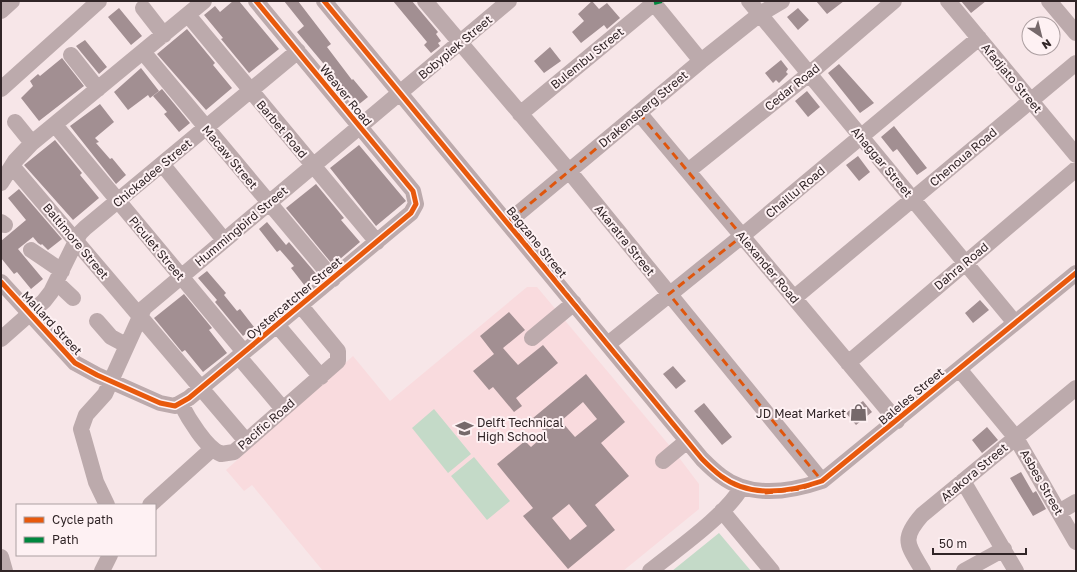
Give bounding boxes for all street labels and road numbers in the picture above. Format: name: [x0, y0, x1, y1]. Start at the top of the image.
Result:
street label: Bobypiek Street: [415, 12, 495, 82]
street label: Bulembu Street: [547, 24, 627, 92]
street label: Afadjato Street: [978, 40, 1046, 116]
street label: Cedar Road: [761, 60, 823, 114]
street label: Weaver Road: [317, 61, 375, 129]
street label: Drakensberg Street: [595, 67, 691, 151]
street label: Barbet Road: [253, 97, 311, 161]
street label: Macaw Street: [199, 122, 261, 192]
street label: Ahaggar Street: [848, 124, 916, 200]
street label: Chenoua Road: [926, 124, 1000, 190]
street label: Chickadee Street: [109, 135, 195, 210]
street label: Chaillu Road: [762, 163, 828, 221]
street label: Hummingbird Street: [191, 183, 291, 269]
street label: Baltimore Street: [40, 200, 112, 282]
street label: Akaratra Street: [592, 201, 658, 279]
street label: Bagzane Street: [503, 203, 571, 281]
street label: Piculet Street: [126, 213, 188, 283]
street label: Alexander Road: [733, 228, 803, 306]
street label: Dahra Road: [931, 239, 991, 293]
street label: Oystercatcher Street: [243, 253, 345, 342]
street label: Mallard Street: [19, 288, 86, 358]
street label: Baleles Street: [875, 364, 947, 428]
street label: Pacific Road: [234, 395, 298, 453]
street label: Atakora Street: [937, 440, 1011, 504]
street label: Asbes Street: [1017, 446, 1067, 518]

